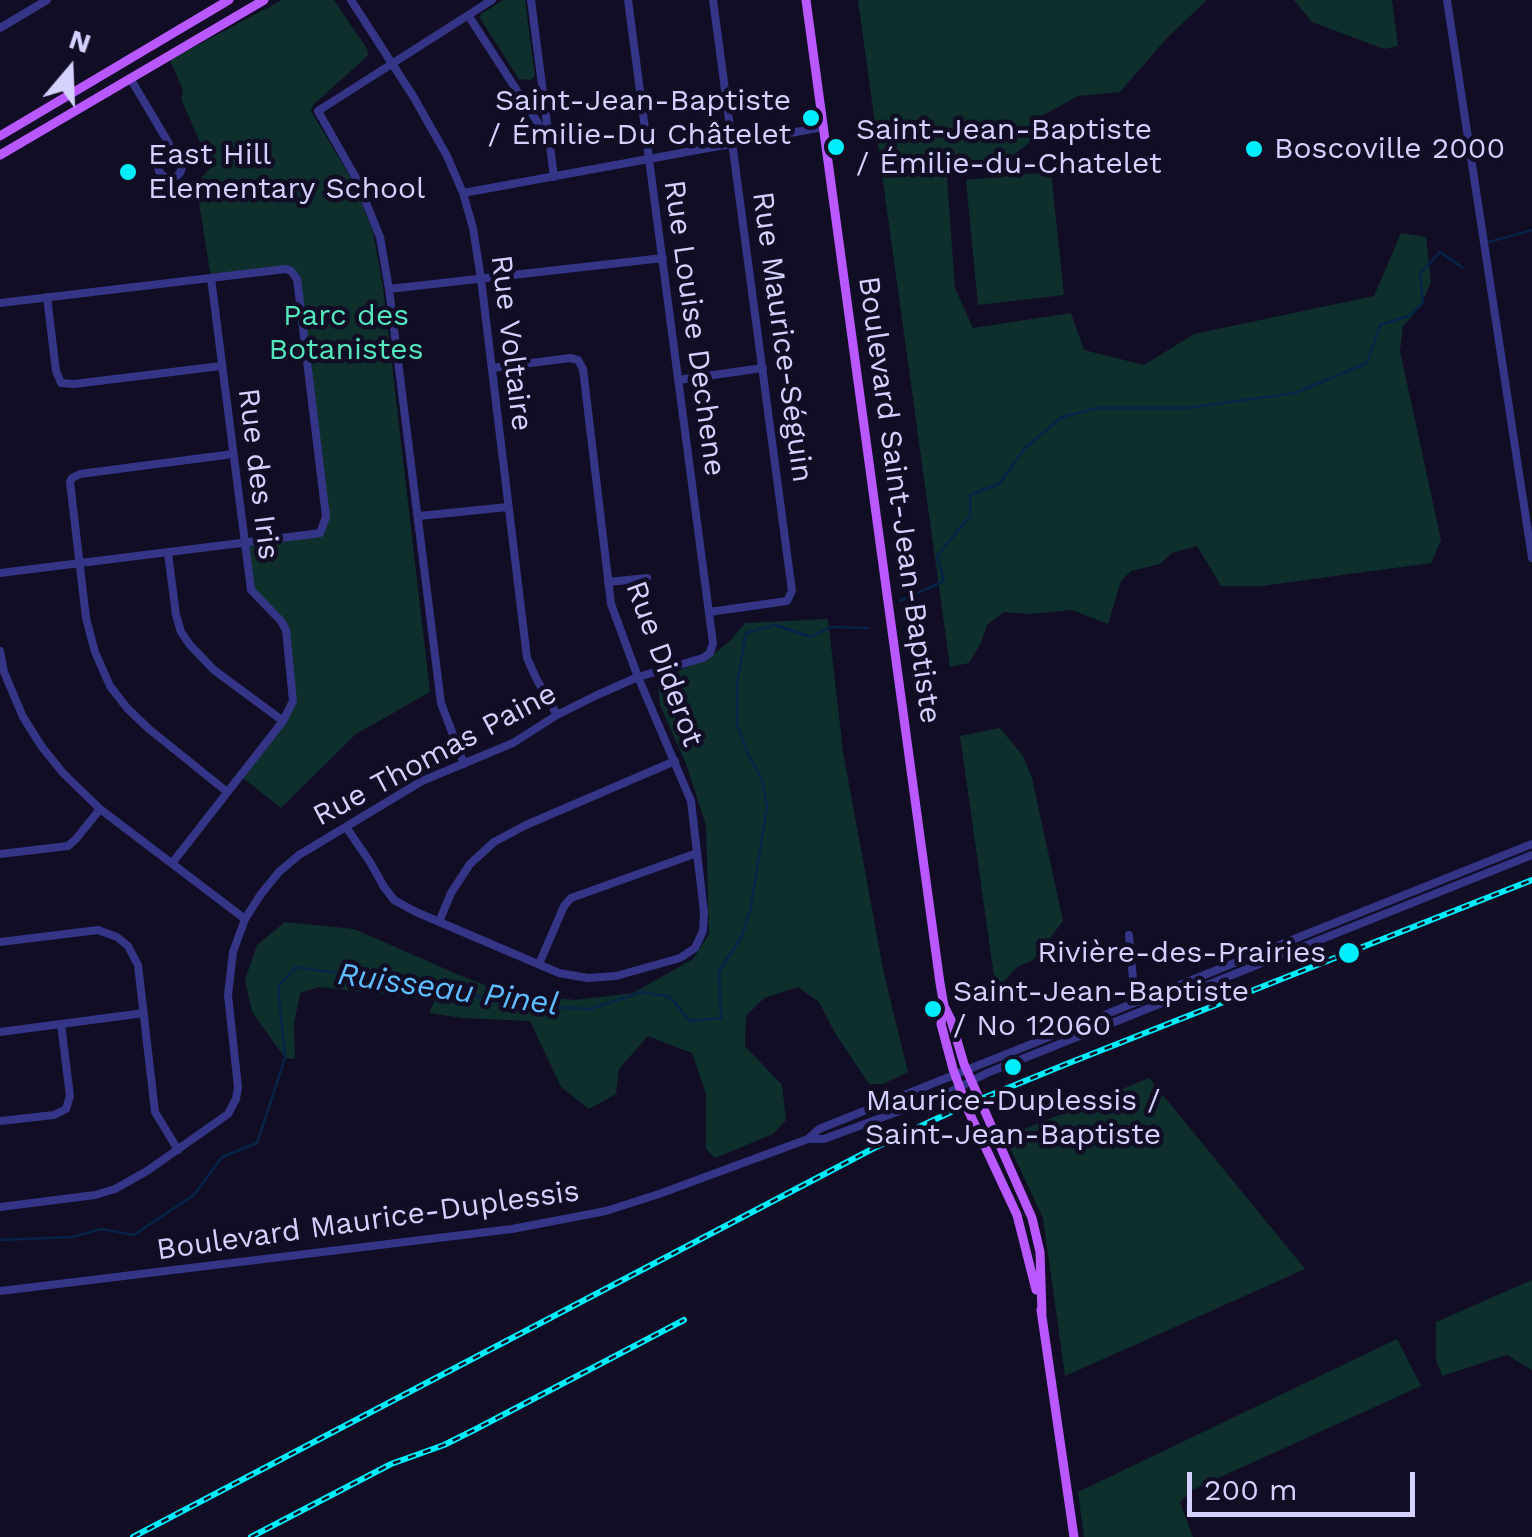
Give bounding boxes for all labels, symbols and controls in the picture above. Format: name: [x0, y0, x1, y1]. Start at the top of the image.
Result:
north arrow: [20, 20, 120, 120]
text: N: [65, 22, 95, 60]
place label: Saint-Jean-Baptiste / Émilie-Du Châtelet: [488, 83, 791, 154]
marker: Saint-Jean-Baptiste / Émilie-Du Châtelet: [800, 107, 822, 129]
place label: Saint-Jean-Baptiste / Émilie-du-Chatelet: [856, 112, 1161, 182]
place label: Boscoville 2000: [1274, 131, 1505, 167]
marker: Saint-Jean-Baptiste / Émilie-du-Chatelet: [825, 136, 847, 158]
place label: East Hill Elementary School: [148, 137, 425, 208]
marker: Boscoville 2000: [1243, 138, 1265, 160]
marker: East Hill Elementary School: [117, 161, 139, 183]
street label: Rue Louise Dechene: [655, 178, 733, 478]
street label: Rue Maurice-Séguin: [744, 189, 820, 485]
street label: Rue Voltaire: [482, 253, 540, 433]
street label: Boulevard Saint-Jean-Baptiste: [850, 274, 948, 726]
park label: Parc des Botanistes: [269, 298, 423, 368]
street label: Rue des Iris: [230, 386, 286, 562]
street label: Rue Diderot: [617, 576, 711, 752]
street label: Rue Thomas Paine: [307, 676, 563, 834]
place label: Rivière-des-Prairies: [1037, 935, 1326, 971]
marker: Rivière-des-Prairies: [1336, 940, 1362, 966]
water label: Ruisseau Pinel: [335, 956, 561, 1024]
place label: Saint-Jean-Baptiste / No 12060: [953, 974, 1249, 1044]
marker: Saint-Jean-Baptiste / No 12060: [922, 998, 944, 1020]
marker: Maurice-Duplessis / Saint-Jean-Baptiste: [1002, 1056, 1024, 1078]
place label: Maurice-Duplessis / Saint-Jean-Baptiste: [865, 1083, 1161, 1154]
street label: Boulevard Maurice-Duplessis: [154, 1173, 582, 1269]
scale bar: [1192, 1452, 1420, 1514]
text: 200 m: [1204, 1472, 1298, 1507]

